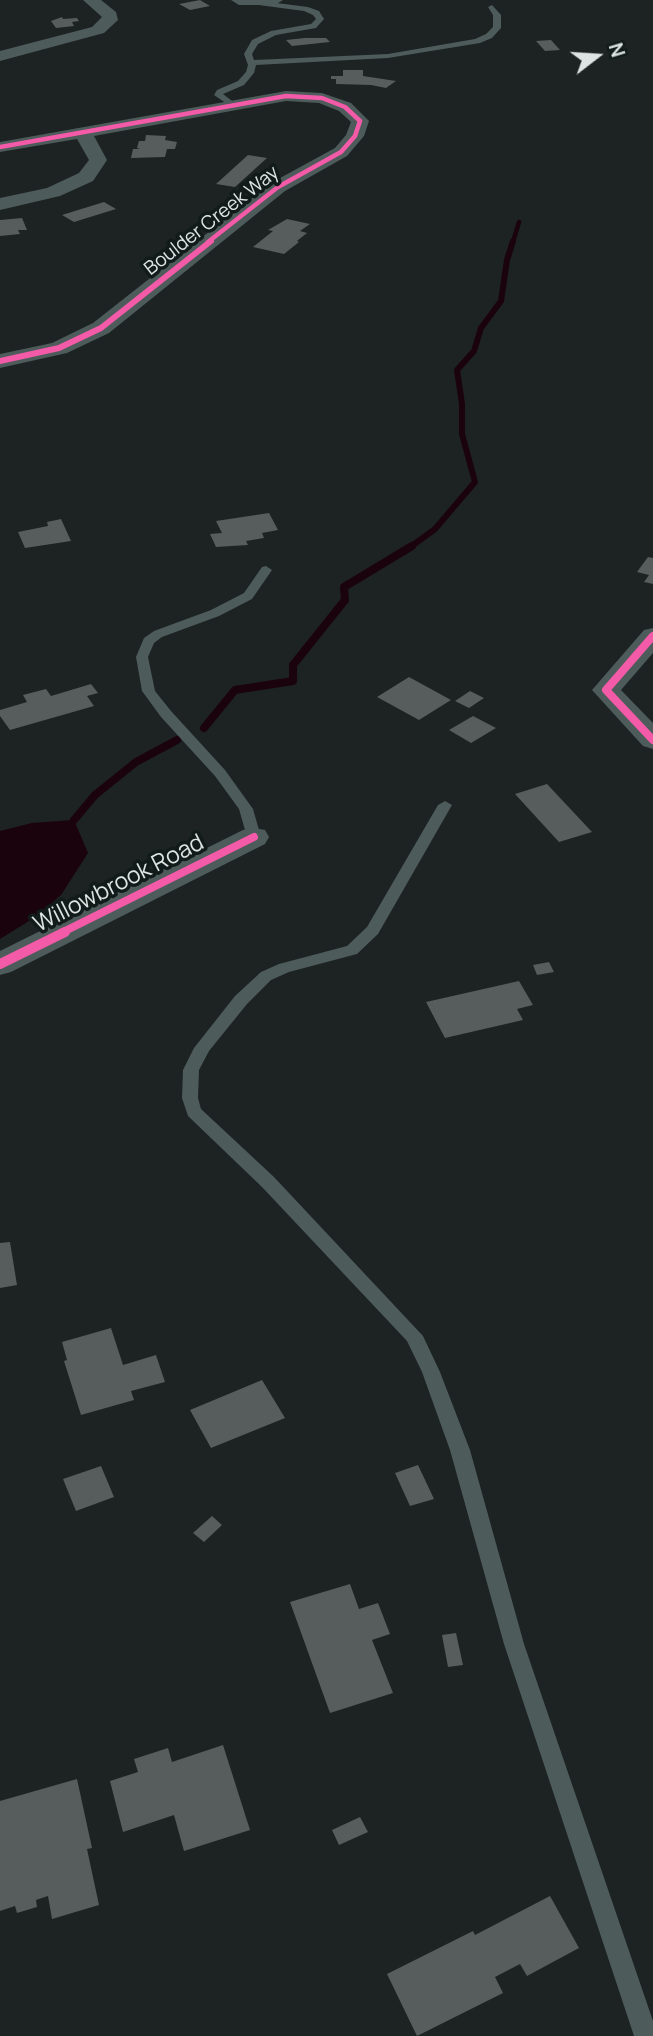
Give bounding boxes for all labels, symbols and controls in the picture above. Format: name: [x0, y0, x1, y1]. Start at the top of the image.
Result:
north arrow: [562, 21, 632, 91]
text: N: [603, 40, 632, 60]
street label: Boulder Creek Way: [140, 161, 284, 281]
street label: Willowbrook Road: [29, 829, 209, 939]

